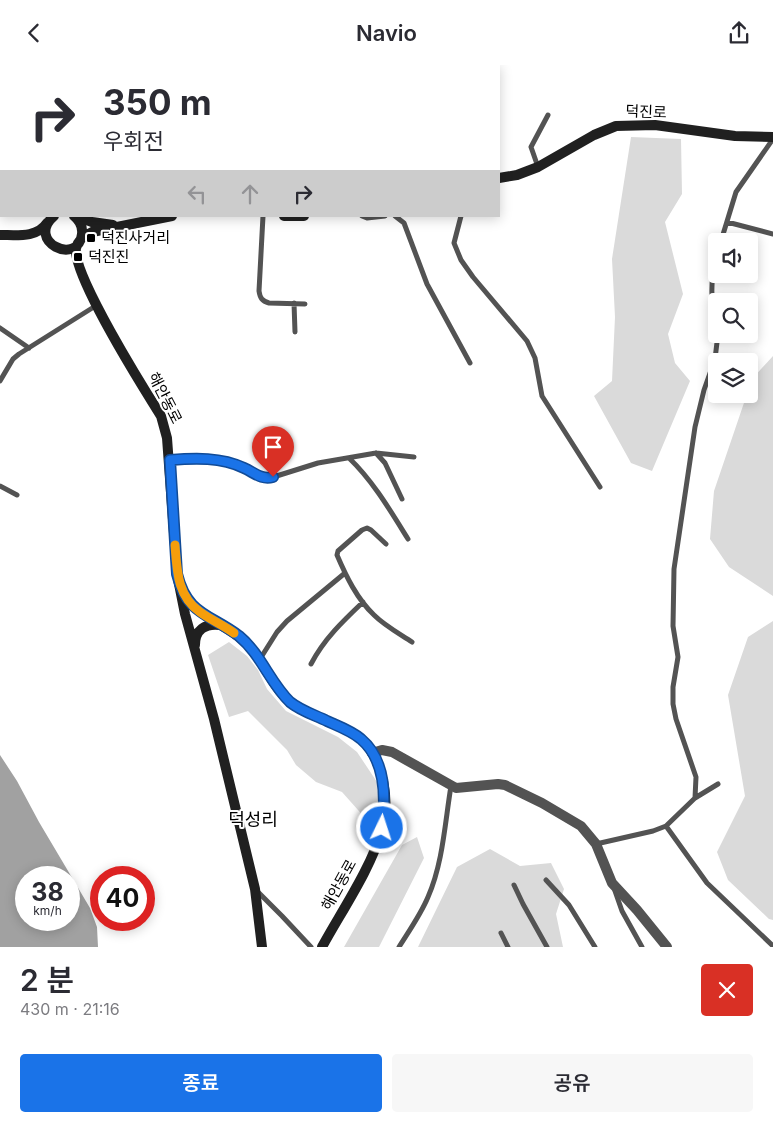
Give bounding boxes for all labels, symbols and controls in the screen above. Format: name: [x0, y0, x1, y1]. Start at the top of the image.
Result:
icon: back: [20, 19, 48, 47]
icon: share: [725, 19, 753, 47]
text: Navio: [356, 20, 417, 46]
text: 350 m: [103, 81, 212, 123]
icon: right: [20, 85, 85, 150]
street label: 덕진로: [625, 101, 667, 122]
text: 우회전: [103, 128, 164, 154]
icon: left: [183, 180, 211, 208]
icon: ahead: [236, 180, 264, 208]
icon: right: [289, 180, 317, 208]
place label: 덕진사거리: [101, 228, 170, 247]
marker: 덕진사거리: [85, 232, 97, 244]
map controls: [708, 233, 758, 403]
button: sound: [708, 233, 758, 283]
place label: 덕진진: [88, 247, 129, 266]
marker: 덕진진: [72, 251, 84, 263]
button: search: [708, 293, 758, 343]
button: layers: [708, 353, 758, 403]
street label: 해안동로: [144, 369, 186, 427]
pin: [252, 426, 294, 477]
icon: arrive: [259, 433, 287, 461]
position arrow: [355, 801, 407, 853]
district label: 덕성리: [228, 809, 278, 830]
street label: 해안동로: [317, 856, 360, 914]
speed limit sign: 40: [90, 866, 155, 931]
text: 38: [31, 877, 64, 907]
text: km/h: [33, 903, 62, 918]
text: 2 분: [20, 962, 74, 998]
button: close: [701, 964, 753, 1016]
text: 430 m · 21:16: [20, 999, 120, 1019]
button: 종료: [20, 1054, 382, 1112]
button: 공유: [392, 1054, 753, 1112]

